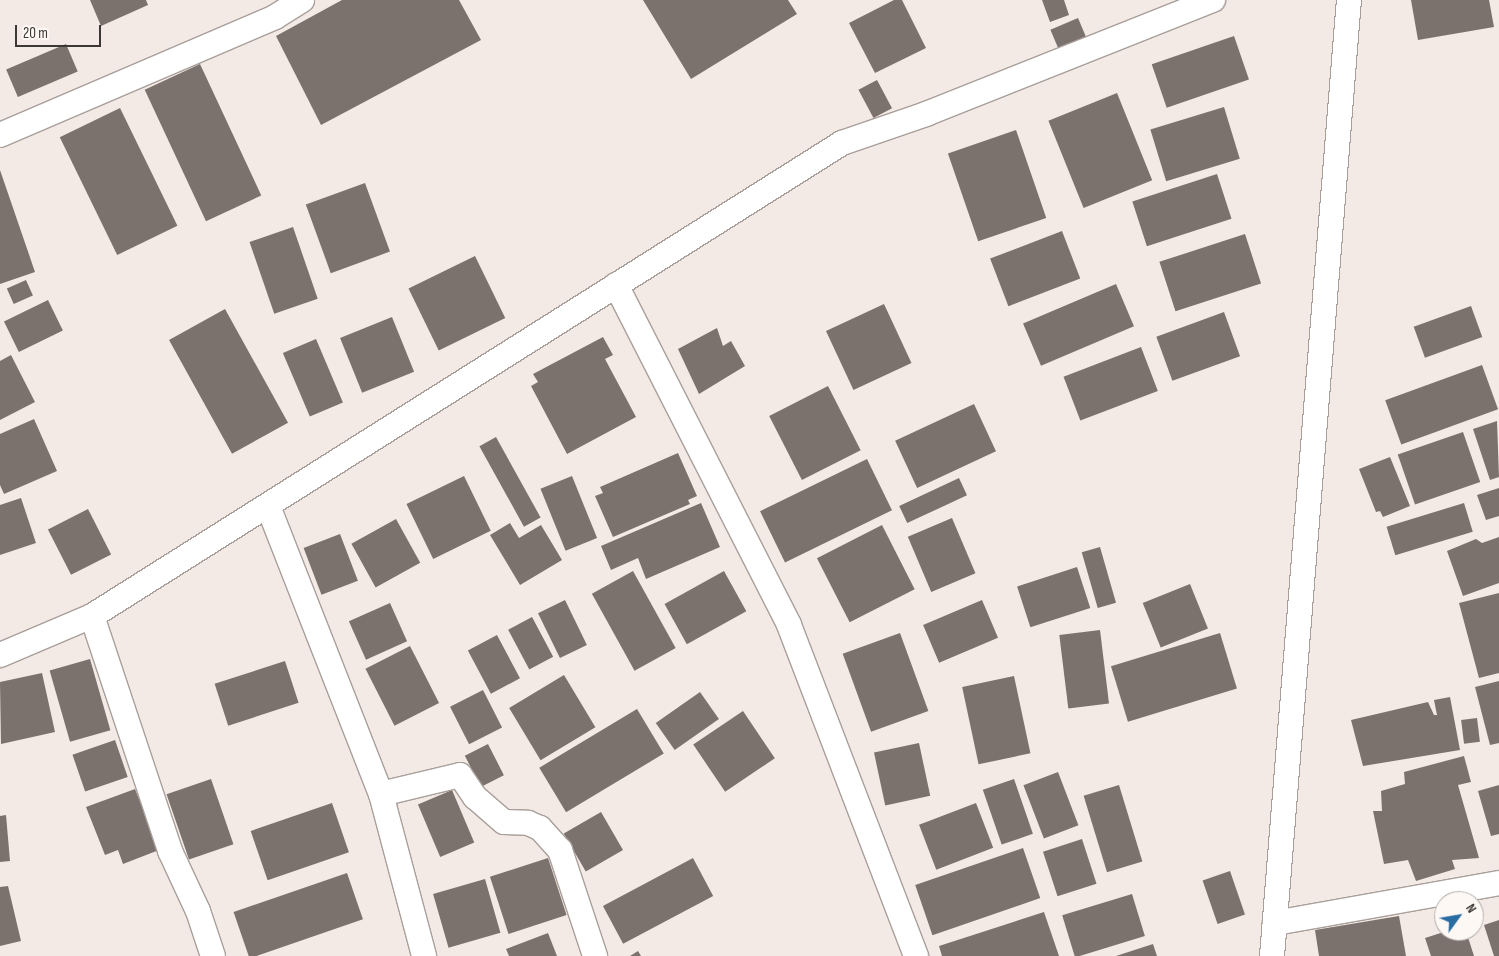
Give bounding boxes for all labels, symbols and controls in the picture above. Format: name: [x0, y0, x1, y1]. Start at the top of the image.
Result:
scale bar: [18, 15, 104, 47]
text: 20 m: [23, 24, 48, 43]
north arrow: [1434, 891, 1484, 941]
text: N: [1462, 901, 1480, 916]

